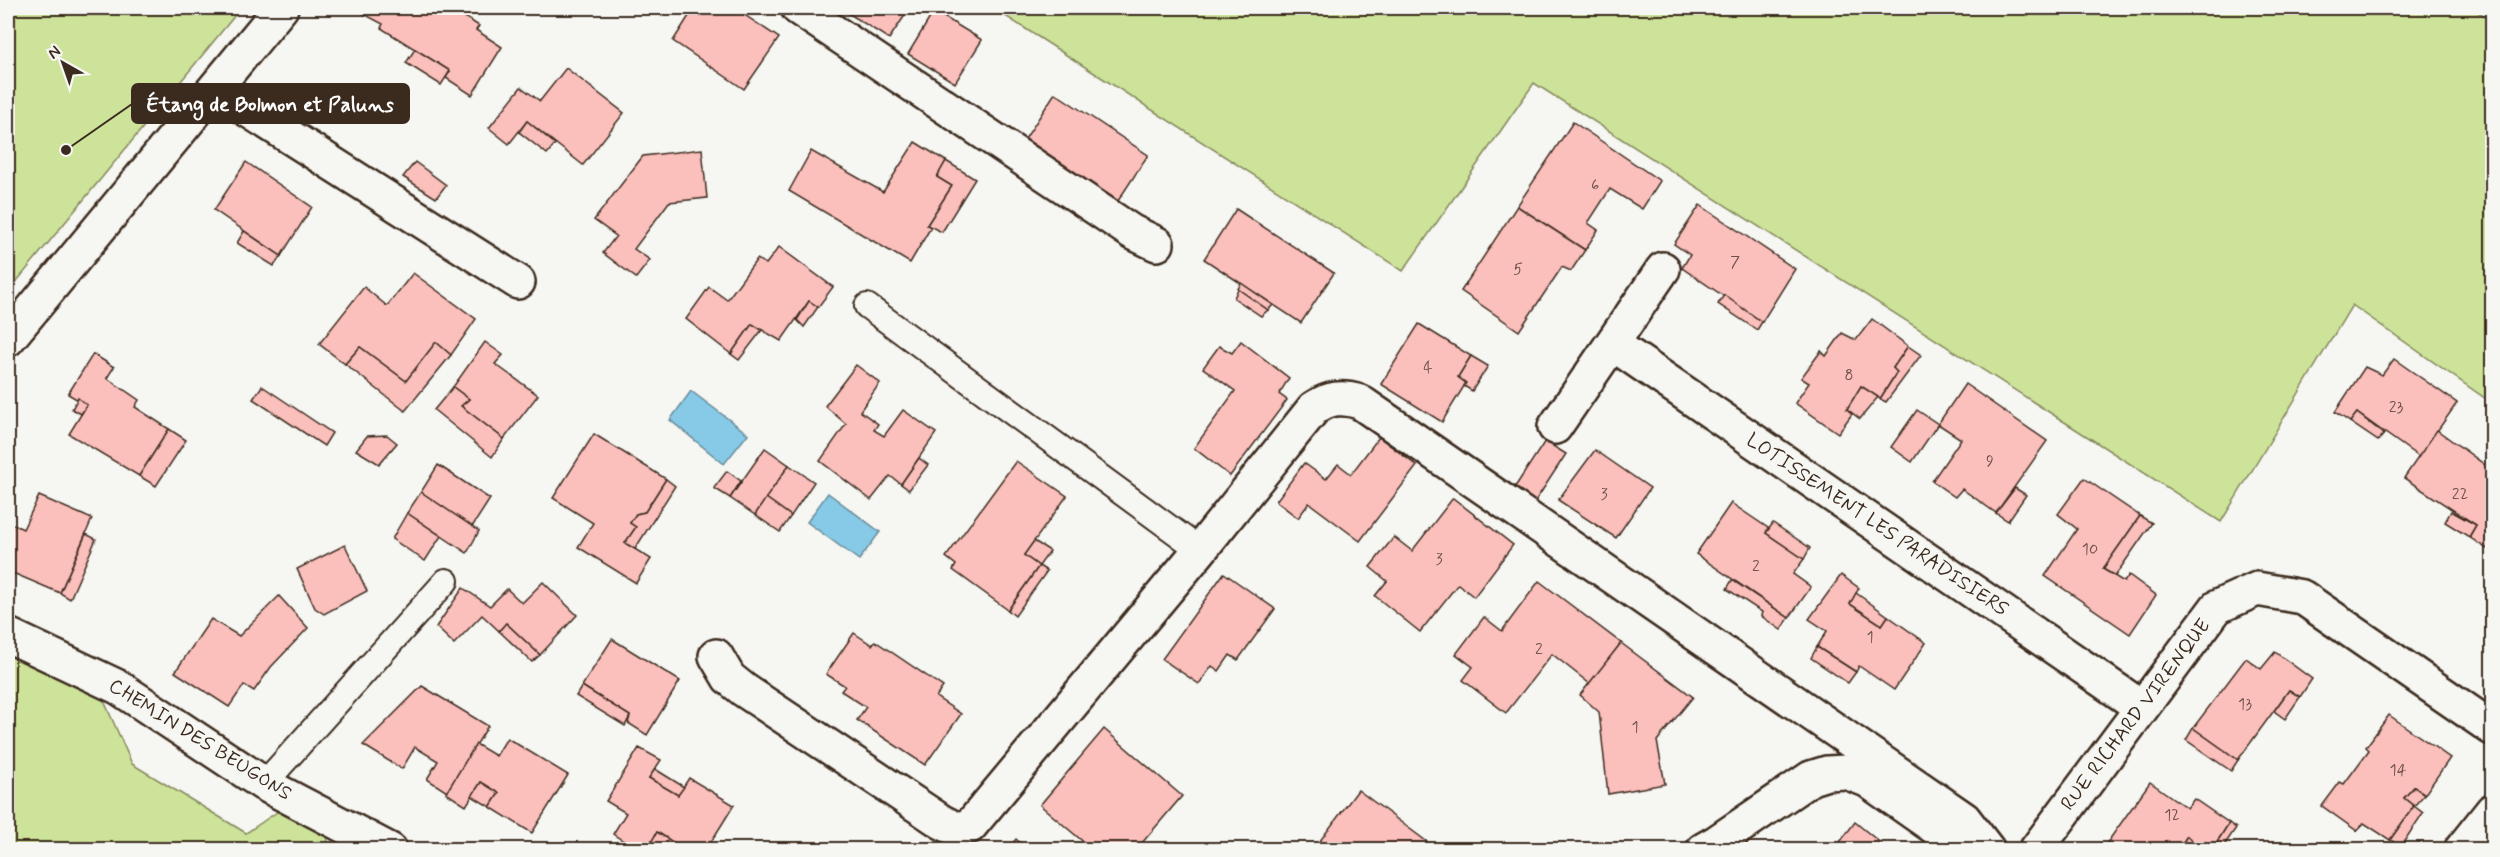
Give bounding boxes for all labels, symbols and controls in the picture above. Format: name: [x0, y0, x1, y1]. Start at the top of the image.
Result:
north arrow: [33, 33, 93, 93]
text: N: [43, 41, 65, 64]
callout: Étang de Bolmon et Paluns: [132, 84, 409, 123]
text: Étang de Bolmon et Paluns: [146, 91, 394, 121]
house number: 6: [1591, 175, 1599, 196]
house number: 7: [1730, 252, 1740, 273]
house number: 5: [1513, 259, 1523, 280]
house number: 4: [1423, 357, 1433, 378]
house number: 8: [1844, 365, 1854, 386]
house number: 23: [2389, 397, 2404, 418]
street label: LOTISSEMENT LES PARADISIERS: [1741, 427, 2013, 623]
house number: 9: [1986, 451, 1994, 472]
house number: 3: [1600, 484, 1608, 505]
house number: 22: [2452, 484, 2468, 505]
house number: 10: [2082, 539, 2098, 560]
house number: 3: [1435, 549, 1443, 570]
house number: 2: [1752, 556, 1760, 577]
street label: RUE RICHARD VIRENQUE: [2055, 614, 2217, 816]
house number: 1: [1866, 627, 1874, 648]
house number: 2: [1535, 639, 1543, 660]
street label: CHEMIN DES BEUGONS: [103, 673, 297, 807]
house number: 13: [2238, 694, 2252, 715]
house number: 1: [1631, 717, 1639, 738]
house number: 14: [2390, 760, 2407, 781]
house number: 12: [2164, 805, 2180, 826]

